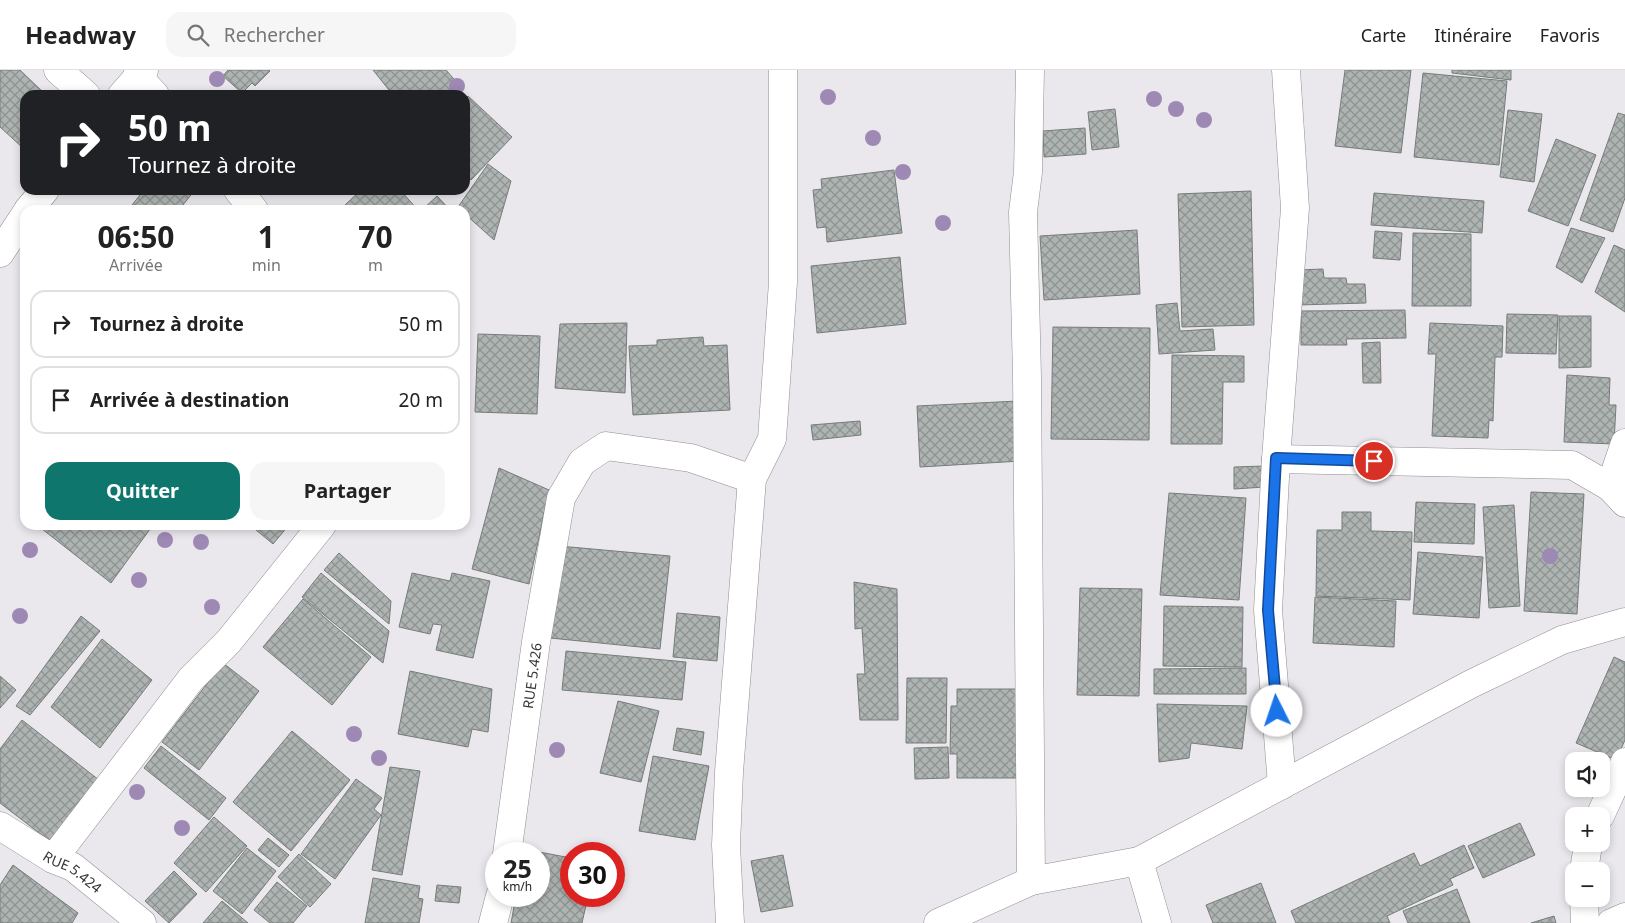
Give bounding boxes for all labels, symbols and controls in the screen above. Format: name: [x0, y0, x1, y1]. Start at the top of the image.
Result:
search box: [166, 12, 516, 57]
text: Headway: [25, 18, 136, 51]
icon: search: [184, 21, 212, 49]
text: Rechercher: [224, 22, 325, 48]
text: Carte: [1361, 23, 1406, 47]
text: Itinéraire: [1434, 23, 1512, 47]
text: Favoris: [1540, 23, 1600, 47]
text: 50 m: [128, 104, 211, 151]
icon: right: [45, 110, 110, 175]
text: Tournez à droite: [128, 149, 296, 179]
text: 06:50: [97, 216, 174, 257]
text: 1: [258, 216, 275, 257]
text: 70: [358, 216, 393, 257]
text: Arrivée: [109, 254, 163, 276]
text: min: [252, 254, 281, 276]
text: m: [368, 254, 383, 276]
icon: right: [47, 310, 75, 338]
text: Tournez à droite: [90, 311, 244, 337]
text: 50 m: [399, 311, 443, 337]
icon: arrive: [47, 386, 75, 414]
text: Arrivée à destination: [90, 387, 289, 413]
text: 20 m: [399, 387, 443, 413]
pin: [1353, 440, 1395, 482]
icon: arrive: [1360, 447, 1388, 475]
button: Quitter: [45, 462, 240, 520]
button: Partager: [250, 462, 445, 520]
street label: RUE 5.426: [517, 642, 545, 710]
position arrow: [1250, 684, 1302, 736]
map controls: [1565, 752, 1610, 907]
button: sound: [1565, 752, 1610, 797]
button: +: [1565, 807, 1610, 852]
speed limit sign: 30: [560, 842, 625, 907]
street label: RUE 5.424: [40, 846, 106, 897]
text: 25: [503, 851, 532, 885]
button: −: [1565, 862, 1610, 907]
text: km/h: [503, 878, 532, 895]

